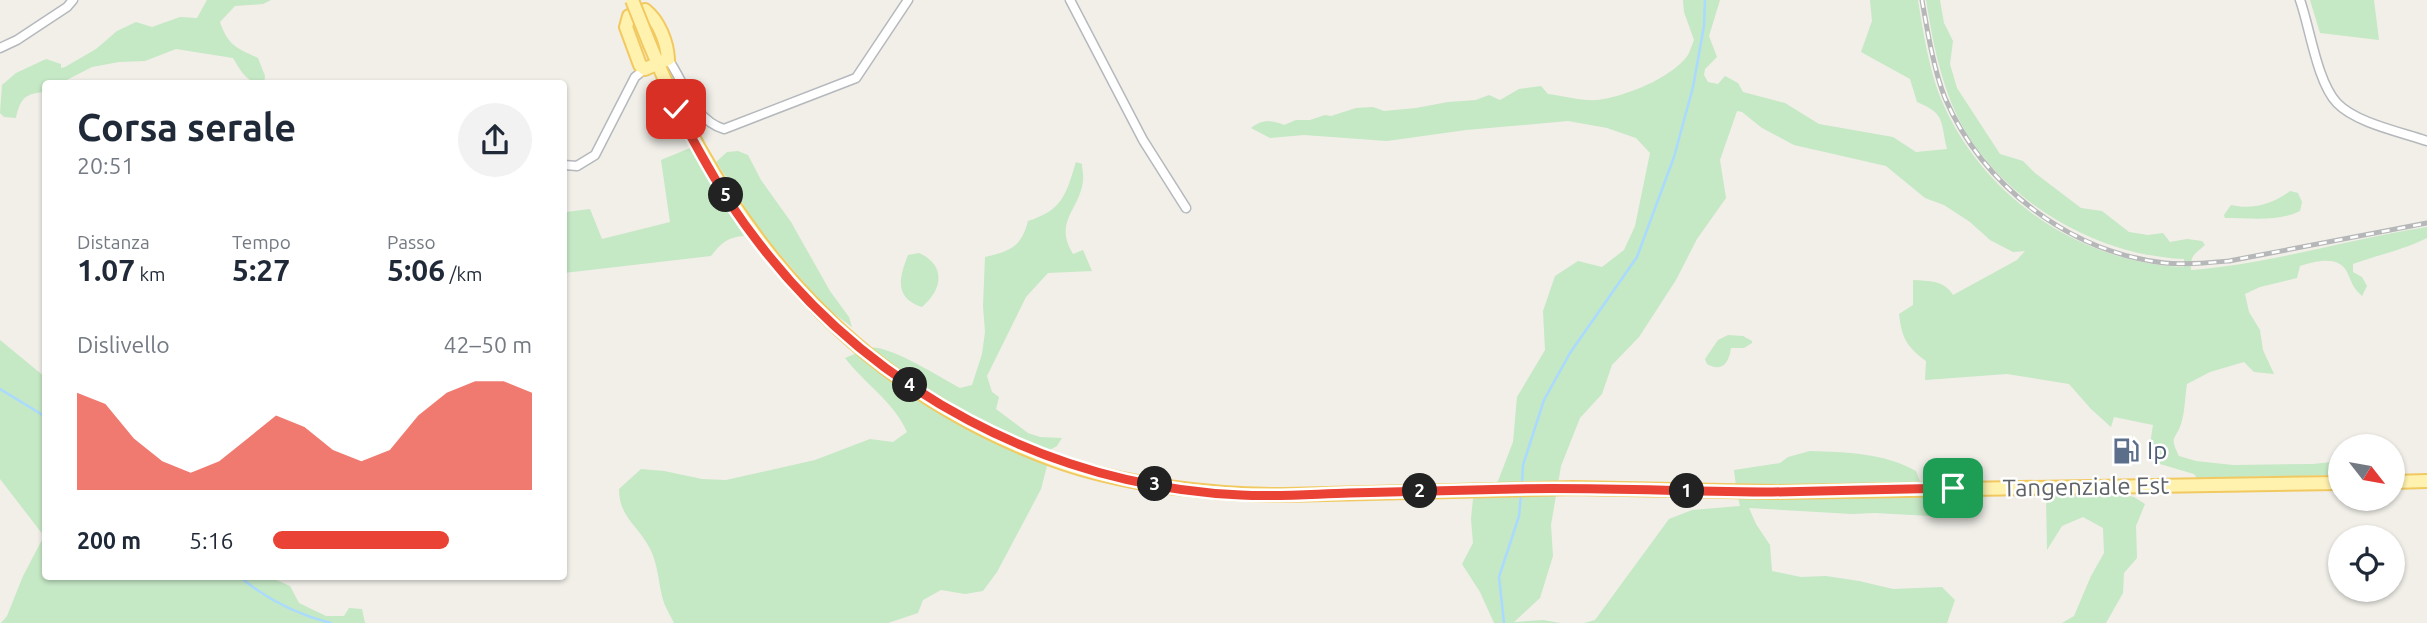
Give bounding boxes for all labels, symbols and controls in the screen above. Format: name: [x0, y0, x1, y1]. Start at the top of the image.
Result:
pin: [646, 79, 706, 139]
icon: check: [657, 90, 695, 128]
button: share: [458, 103, 532, 177]
text: Corsa serale: [77, 106, 296, 148]
text: 20:51: [77, 153, 135, 178]
pin: 5: [708, 178, 744, 212]
text: 5: [720, 183, 731, 205]
text: Distanza: [77, 231, 150, 253]
text: Tempo: [232, 231, 291, 253]
text: Passo: [387, 231, 436, 253]
text: 1.07: [77, 253, 135, 287]
text: 5:27: [232, 253, 290, 287]
text: 5:06: [387, 253, 445, 287]
text: km: [135, 263, 165, 285]
text: /km: [445, 263, 483, 285]
text: Dislivello: [77, 332, 170, 357]
text: 42–50 m: [444, 332, 532, 357]
pin: 4: [892, 368, 928, 402]
text: 4: [904, 373, 915, 395]
north arrow: [2328, 434, 2404, 511]
map controls: [2328, 434, 2405, 602]
fuel station icon: Ip: [2111, 436, 2141, 466]
place label: Ip: [2147, 437, 2167, 464]
pin: [1923, 458, 1983, 518]
pin: 3: [1138, 466, 1172, 502]
icon: arrive: [1934, 469, 1972, 507]
text: 3: [1149, 472, 1160, 494]
street label: Tangenziale Est: [2002, 472, 2170, 501]
pin: 2: [1402, 474, 1438, 508]
pin: 1: [1670, 474, 1704, 508]
text: 2: [1414, 479, 1425, 501]
text: 1: [1681, 479, 1692, 501]
button: locate: [2328, 525, 2405, 602]
text: 200 m: [77, 528, 141, 553]
text: 5:16: [189, 528, 234, 553]

